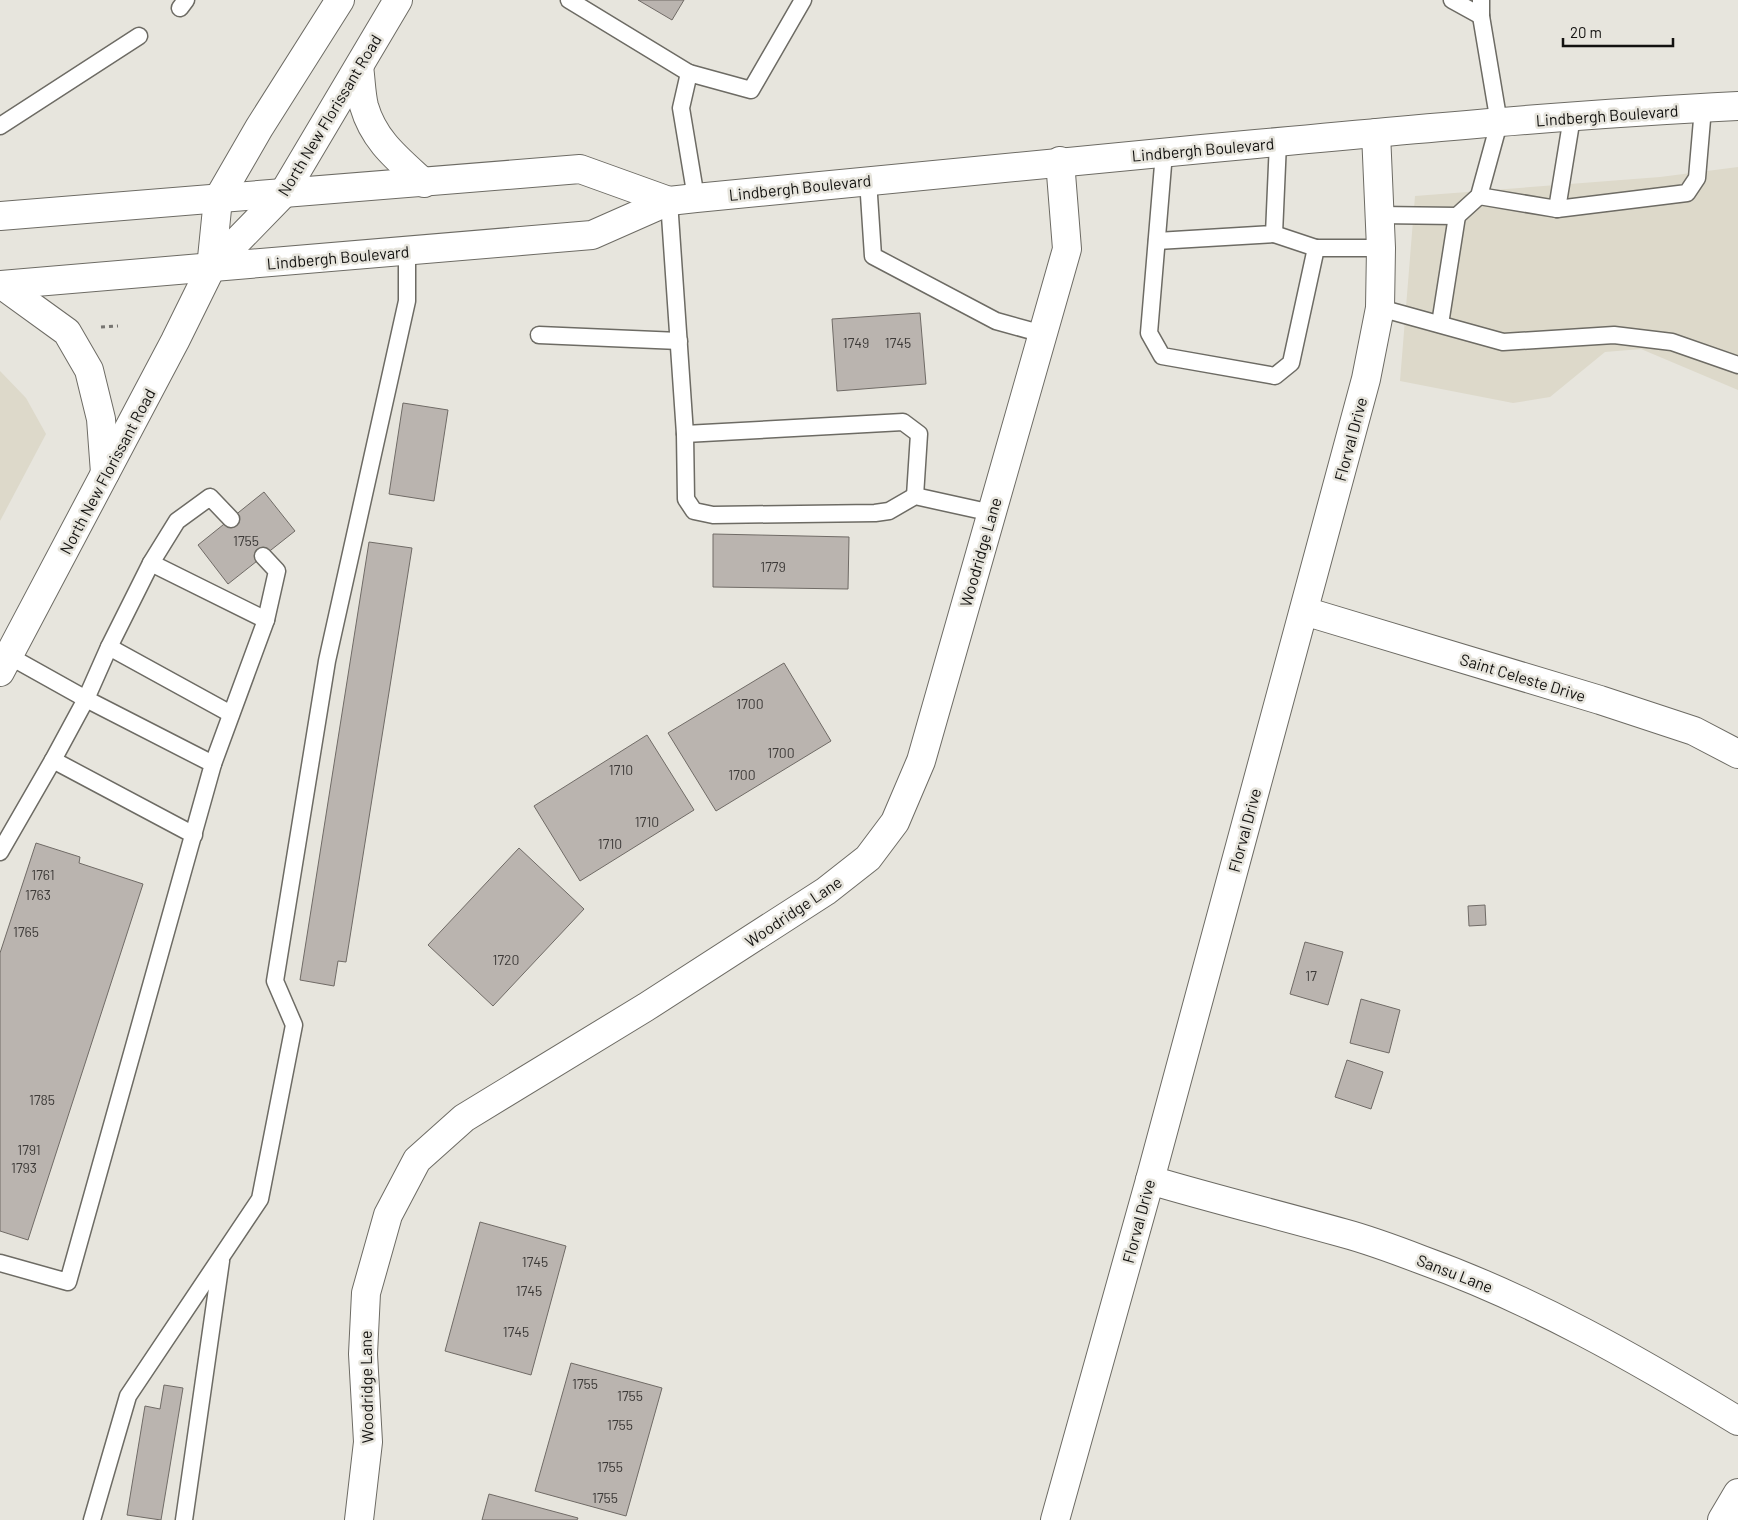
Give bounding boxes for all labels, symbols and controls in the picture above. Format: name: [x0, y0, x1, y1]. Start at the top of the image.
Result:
scale bar: [1563, 15, 1673, 47]
text: 20 m: [1570, 23, 1602, 41]
street label: North New Florissant Road: [273, 31, 385, 199]
street label: Lindbergh Boulevard: [1535, 101, 1679, 129]
street label: Lindbergh Boulevard: [1131, 133, 1275, 165]
street label: Lindbergh Boulevard: [728, 170, 872, 204]
street label: Lindbergh Boulevard: [266, 241, 410, 273]
house number: 1749: [843, 334, 869, 351]
house number: 1745: [885, 334, 911, 351]
street label: North New Florissant Road: [55, 385, 159, 557]
street label: Florval Drive: [1330, 395, 1370, 483]
street label: Woodridge Lane: [955, 495, 1005, 609]
house number: 1755: [233, 532, 259, 549]
house number: 1779: [760, 558, 786, 575]
street label: Saint Celeste Drive: [1458, 649, 1588, 705]
house number: 1700: [736, 695, 764, 712]
house number: 1700: [767, 744, 795, 761]
house number: 1710: [609, 761, 633, 778]
house number: 1700: [728, 766, 756, 783]
street label: Florval Drive: [1224, 786, 1264, 874]
house number: 1710: [635, 813, 659, 830]
house number: 1710: [598, 835, 622, 852]
house number: 1761: [31, 866, 55, 883]
street label: Woodridge Lane: [741, 872, 845, 950]
house number: 1763: [25, 886, 51, 903]
house number: 1765: [13, 923, 39, 940]
house number: 1720: [493, 951, 519, 968]
house number: 17: [1305, 967, 1317, 984]
house number: 1785: [29, 1091, 55, 1108]
house number: 1791: [17, 1141, 41, 1158]
house number: 1793: [11, 1159, 37, 1176]
street label: Florval Drive: [1118, 1177, 1158, 1265]
street label: Sansu Lane: [1414, 1250, 1496, 1296]
house number: 1745: [522, 1253, 548, 1270]
house number: 1745: [516, 1282, 542, 1299]
house number: 1745: [503, 1323, 529, 1340]
street label: Woodridge Lane: [356, 1330, 376, 1444]
house number: 1755: [572, 1375, 598, 1392]
house number: 1755: [617, 1387, 643, 1404]
house number: 1755: [607, 1416, 633, 1433]
house number: 1755: [597, 1458, 623, 1475]
house number: 1755: [592, 1489, 618, 1506]

